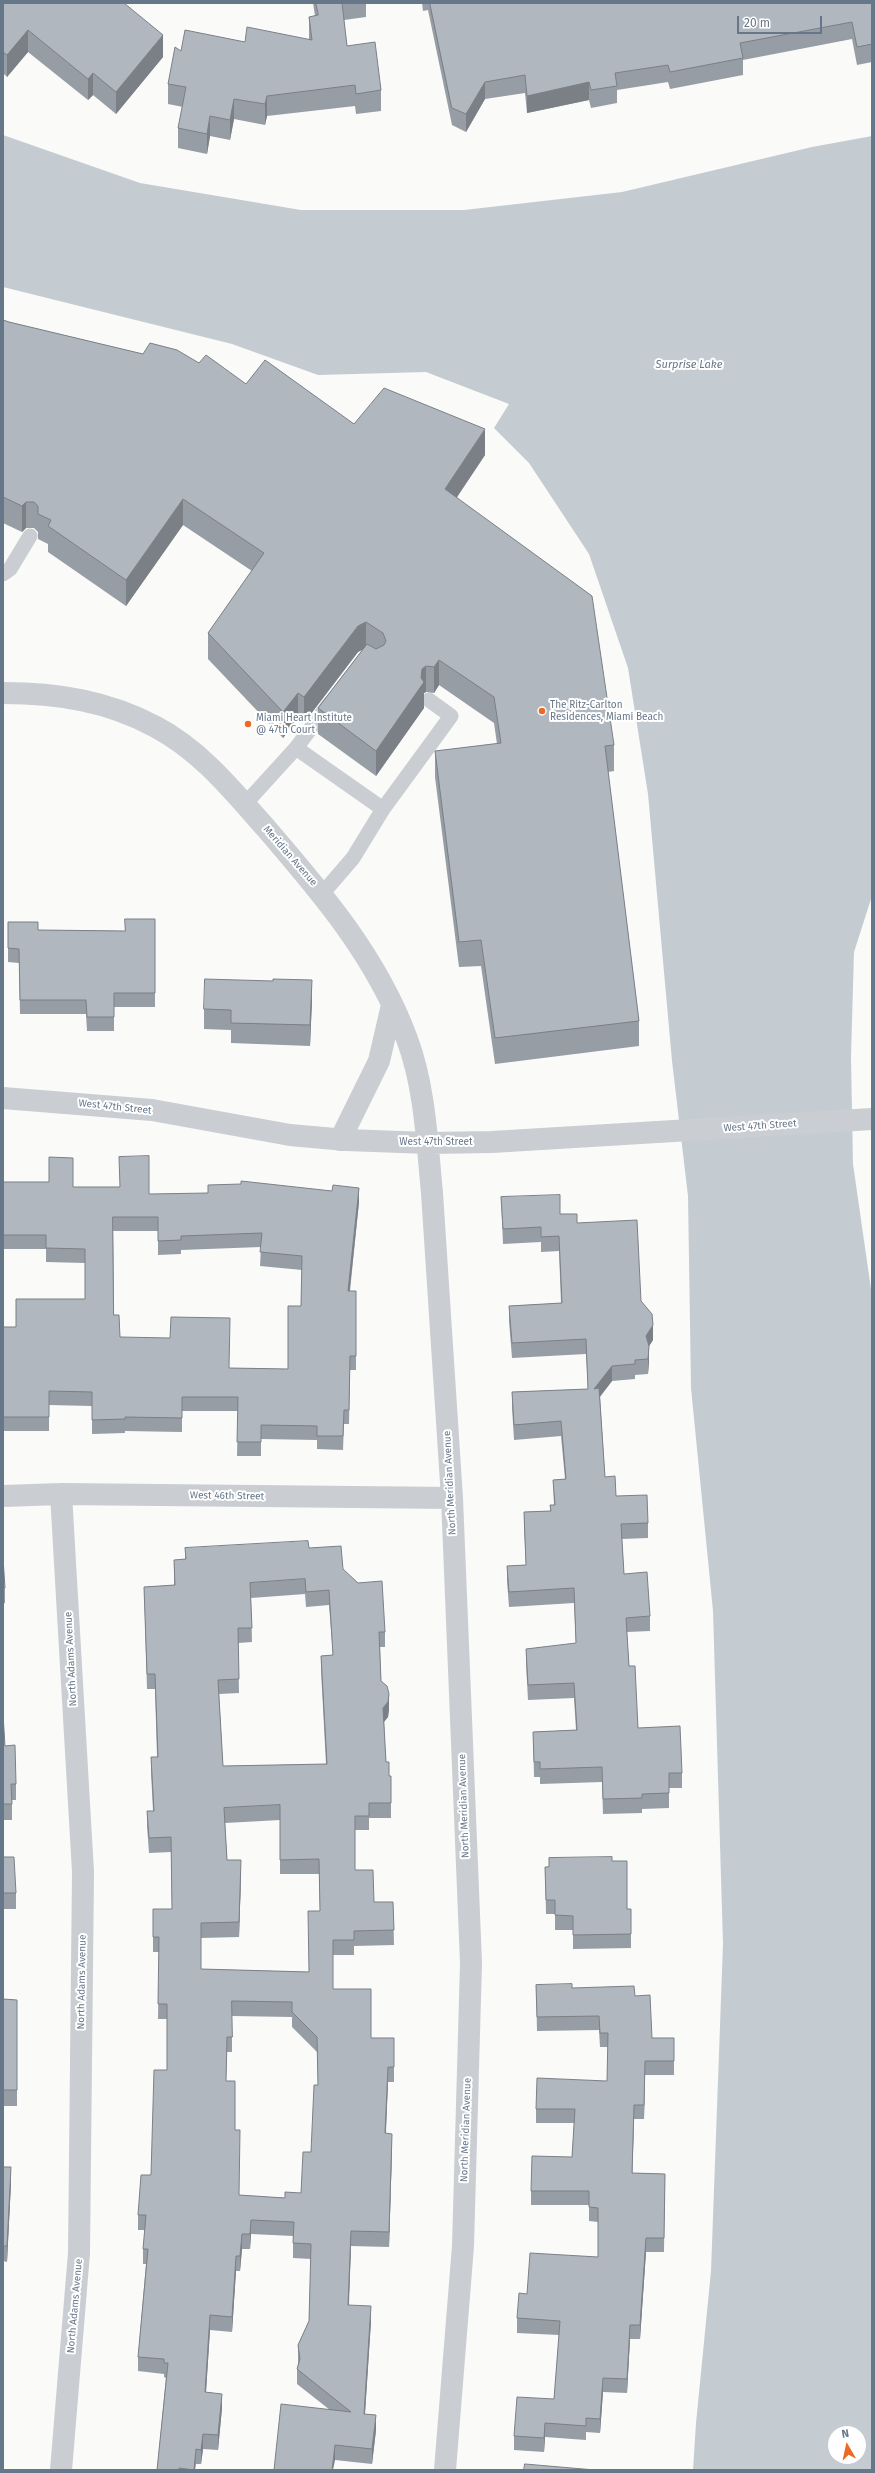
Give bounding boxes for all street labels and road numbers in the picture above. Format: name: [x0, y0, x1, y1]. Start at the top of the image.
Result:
street label: Meridian Avenue: [261, 823, 319, 889]
street label: West 47th Street: [78, 1097, 152, 1117]
street label: West 47th Street: [723, 1117, 797, 1135]
street label: West 47th Street: [399, 1136, 473, 1148]
street label: North Meridian Avenue: [441, 1431, 459, 1535]
street label: West 46th Street: [190, 1489, 264, 1503]
street label: North Adams Avenue: [63, 1611, 79, 1707]
street label: North Meridian Avenue: [456, 1754, 472, 1858]
street label: North Adams Avenue: [75, 1934, 89, 2030]
street label: North Meridian Avenue: [458, 2078, 474, 2182]
street label: North Adams Avenue: [65, 2258, 85, 2354]

